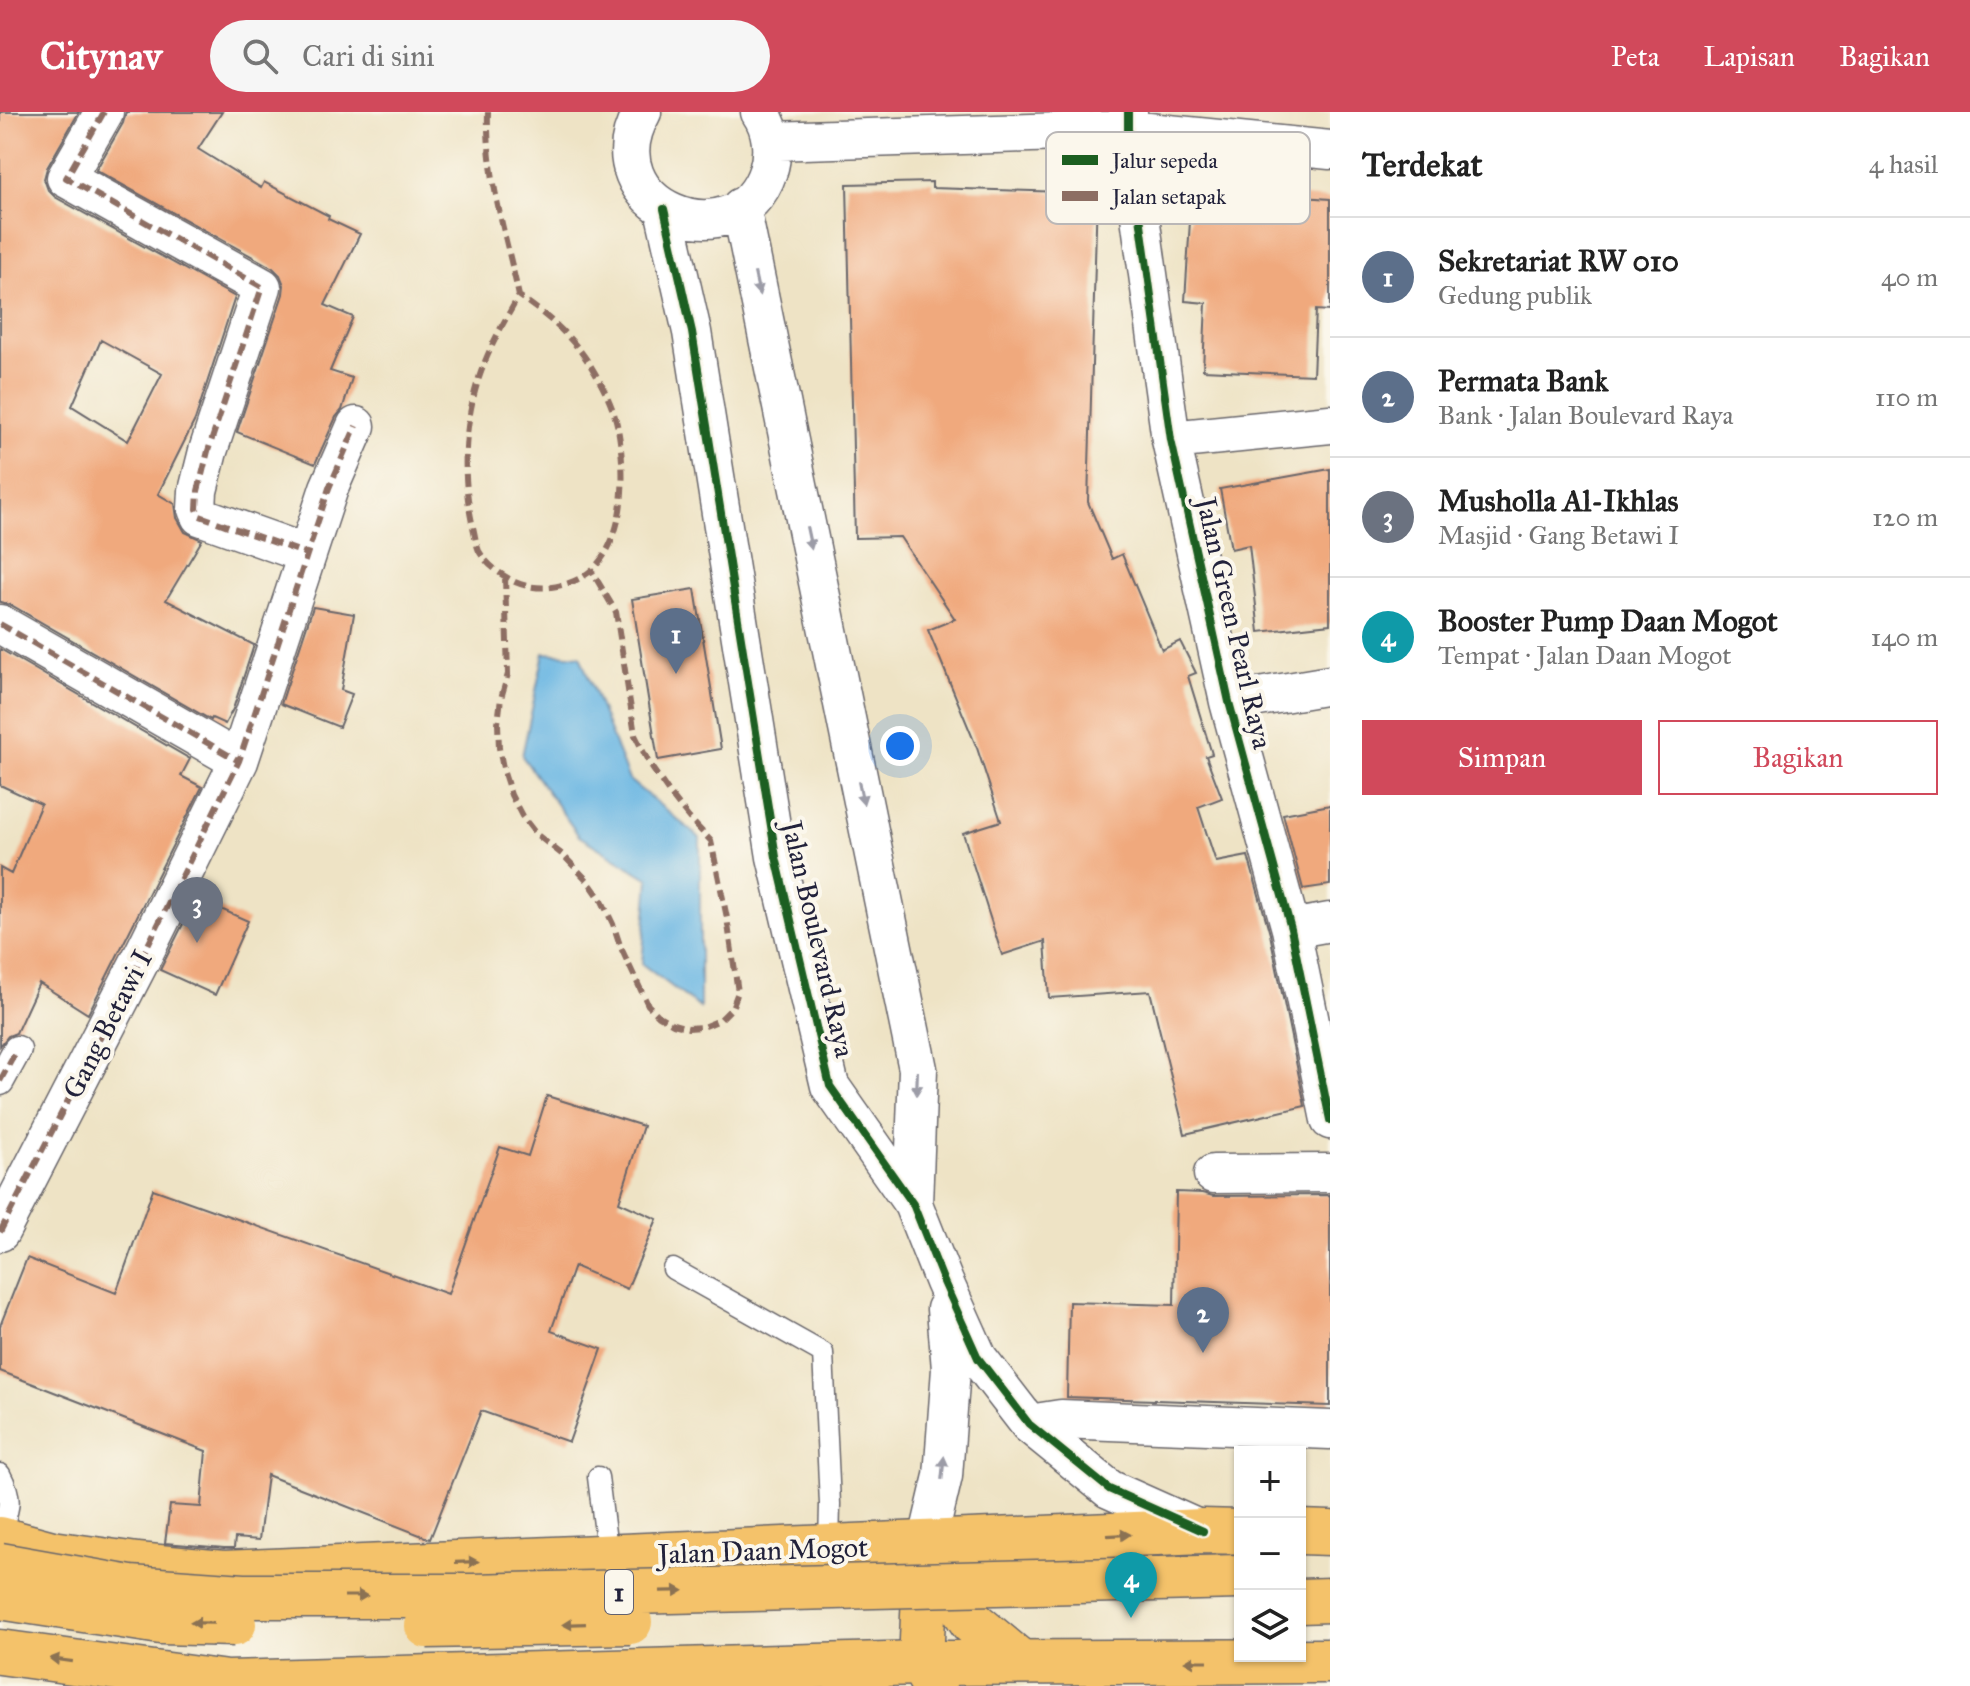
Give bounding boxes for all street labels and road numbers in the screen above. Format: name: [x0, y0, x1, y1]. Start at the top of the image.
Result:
street label: Jalan Green Pearl Raya: [1188, 491, 1281, 752]
street label: Jalan Boulevard Raya: [774, 815, 863, 1061]
street label: Gang Betawi I: [55, 944, 160, 1104]
street label: Jalan Daan Mogot: [654, 1529, 869, 1572]
road number: 1: [605, 1570, 633, 1614]

